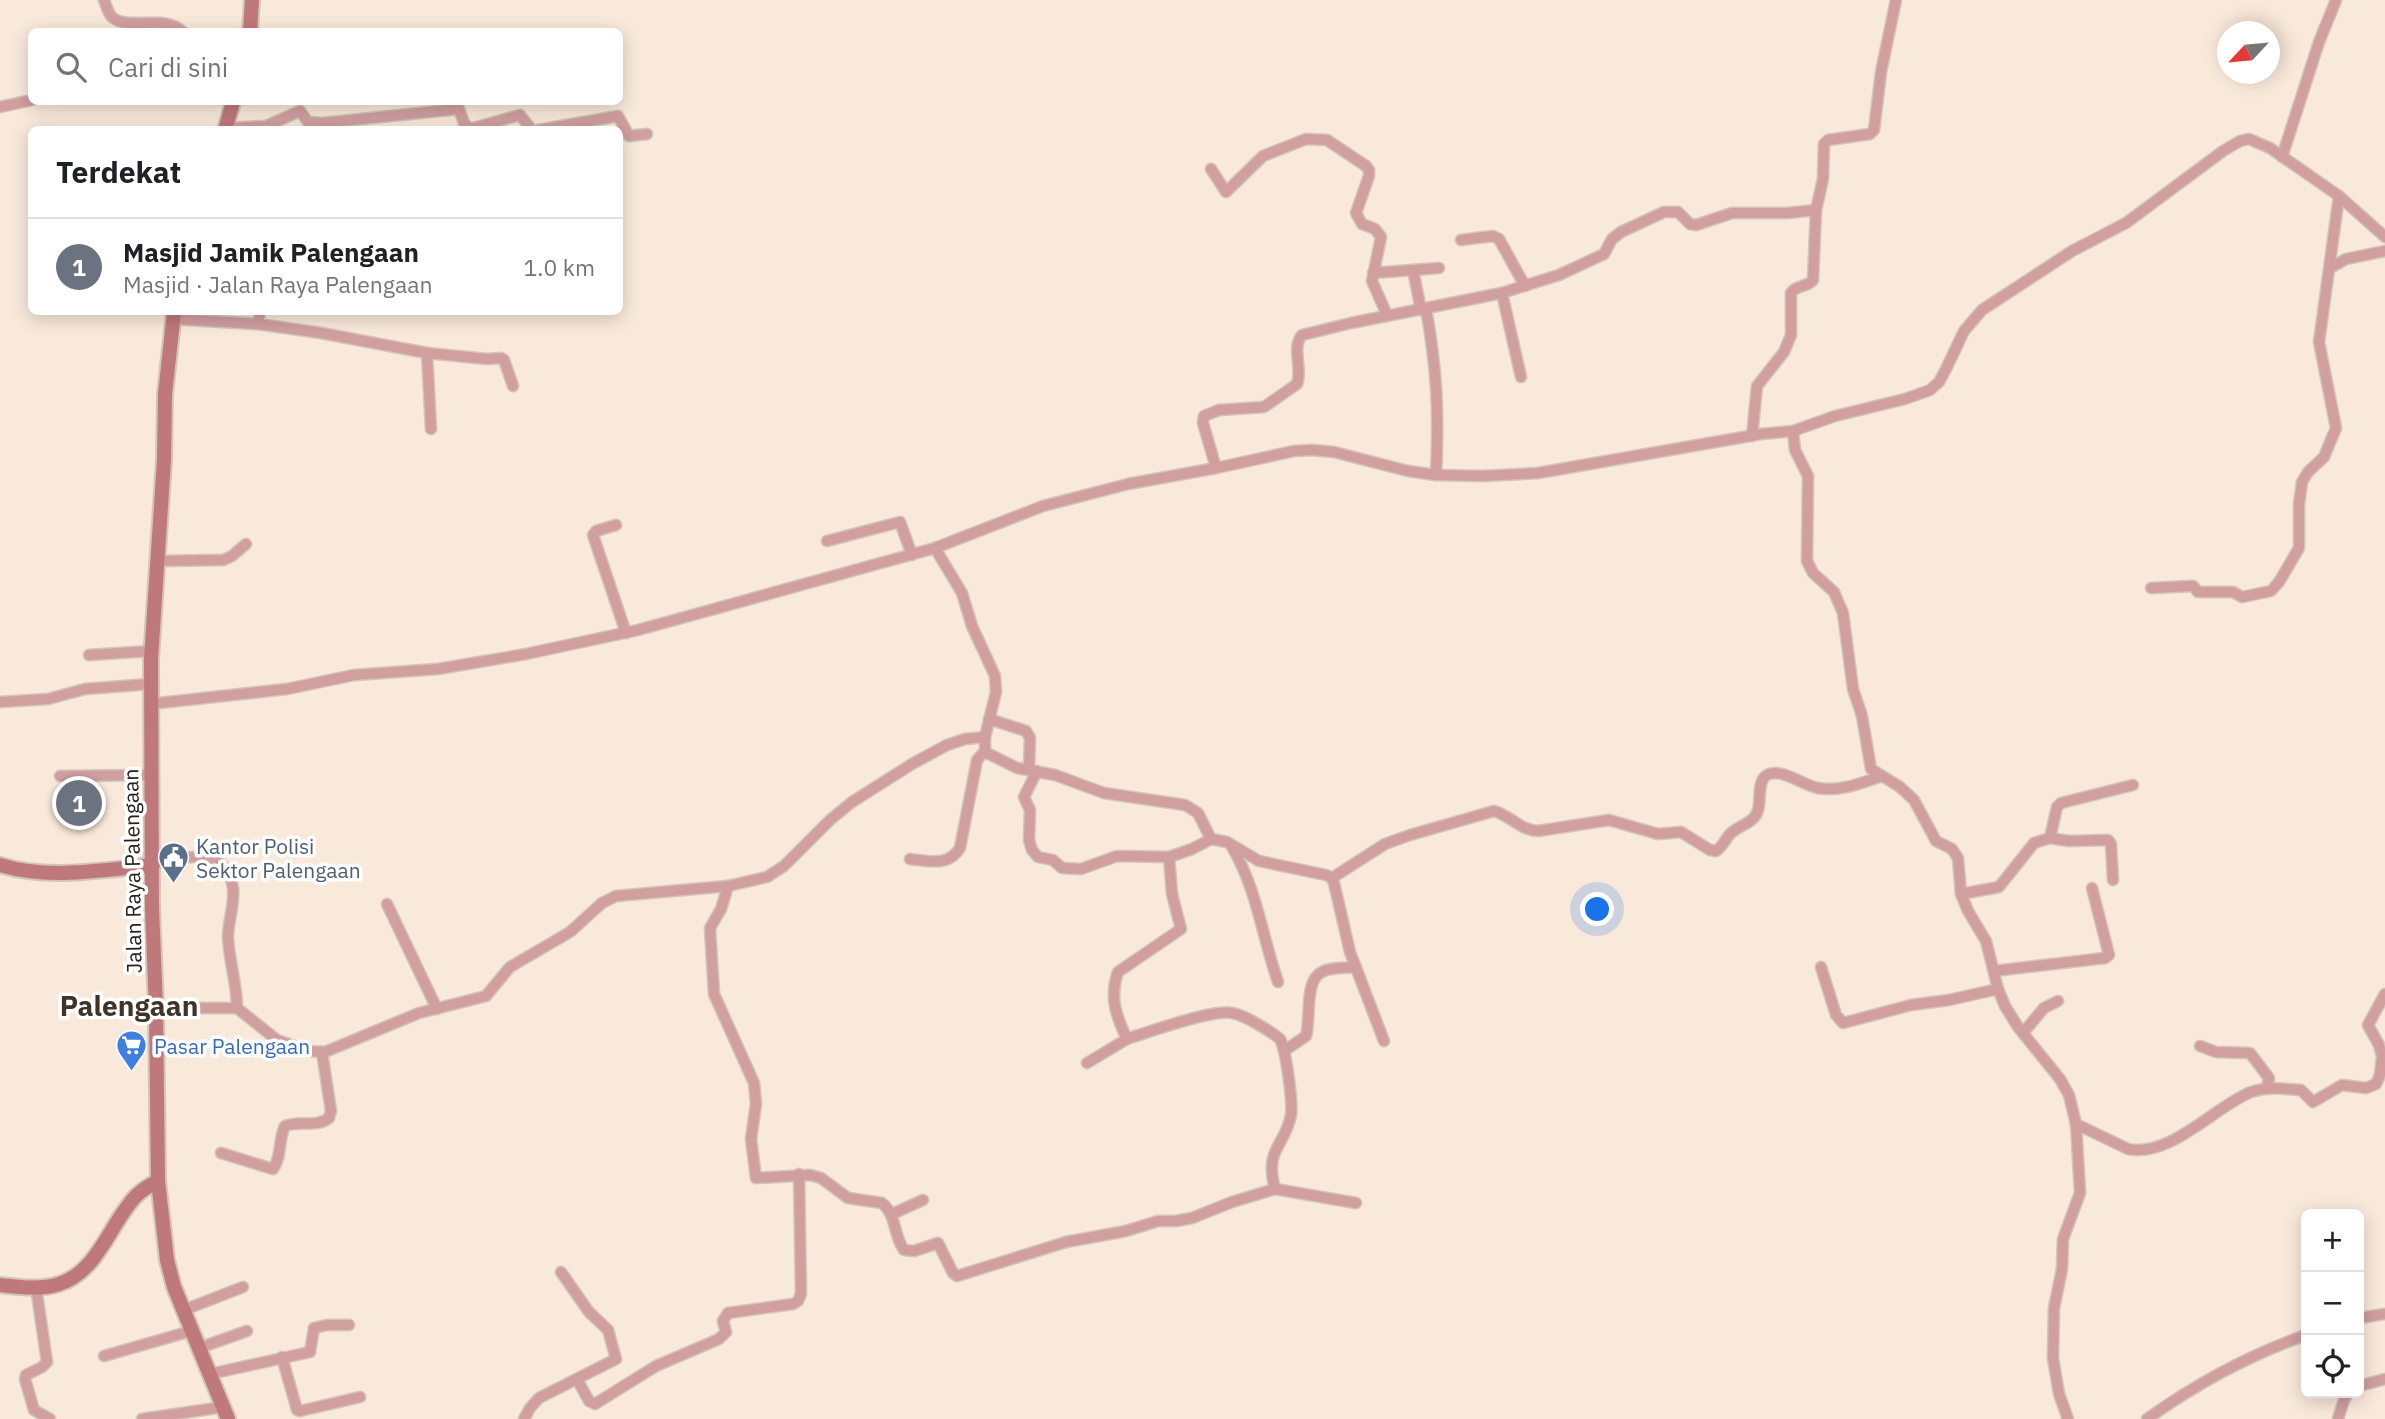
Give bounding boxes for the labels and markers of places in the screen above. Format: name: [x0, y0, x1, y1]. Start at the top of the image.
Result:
pin: 1: [56, 777, 102, 829]
place label: Kantor Polisi Sektor Palengaan: [196, 832, 361, 884]
public building icon: Kantor Polisi Sektor Palengaan: [156, 841, 190, 885]
supermarket icon: Pasar Palengaan: [114, 1029, 148, 1073]
place label: Pasar Palengaan: [154, 1032, 310, 1060]

